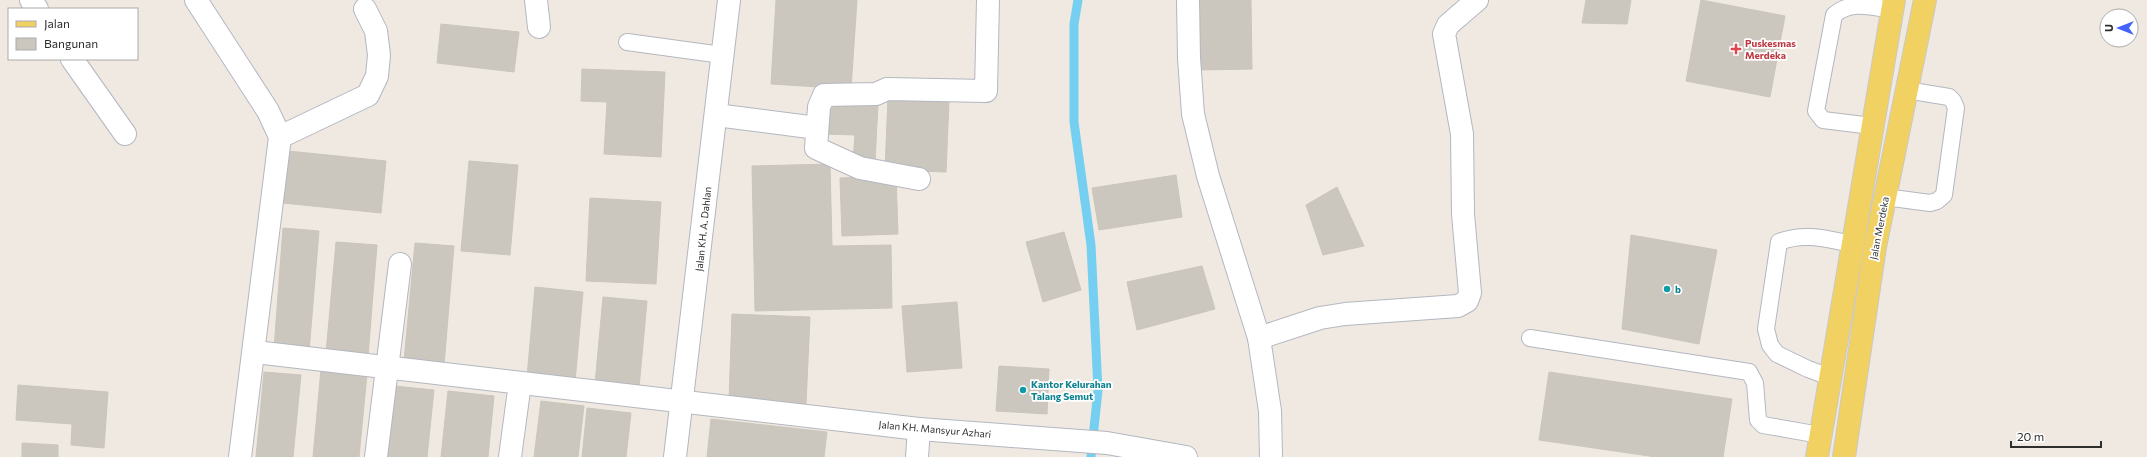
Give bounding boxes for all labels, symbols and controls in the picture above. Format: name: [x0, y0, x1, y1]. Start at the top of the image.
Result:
legend: [8, 8, 138, 60]
north arrow: [2099, 8, 2139, 48]
text: Jalan: [44, 16, 70, 31]
text: U: [2102, 24, 2115, 32]
text: Bangunan: [44, 36, 98, 50]
place label: Puskesmas Merdeka: [1745, 37, 1796, 61]
marker: Puskesmas Merdeka: [1730, 43, 1742, 55]
street label: Jalan KH. A. Dahlan: [693, 186, 713, 272]
street label: Jalan Merdeka: [1867, 195, 1891, 261]
place label: b: [1675, 283, 1681, 295]
marker: b: [1662, 284, 1672, 294]
place label: Kantor Kelurahan Talang Semut: [1031, 378, 1112, 402]
marker: Kantor Kelurahan Talang Semut: [1018, 385, 1028, 395]
street label: Jalan KH. Mansyur Azhari: [878, 418, 992, 440]
scale bar: [2011, 423, 2101, 449]
text: 20 m: [2017, 429, 2044, 443]

